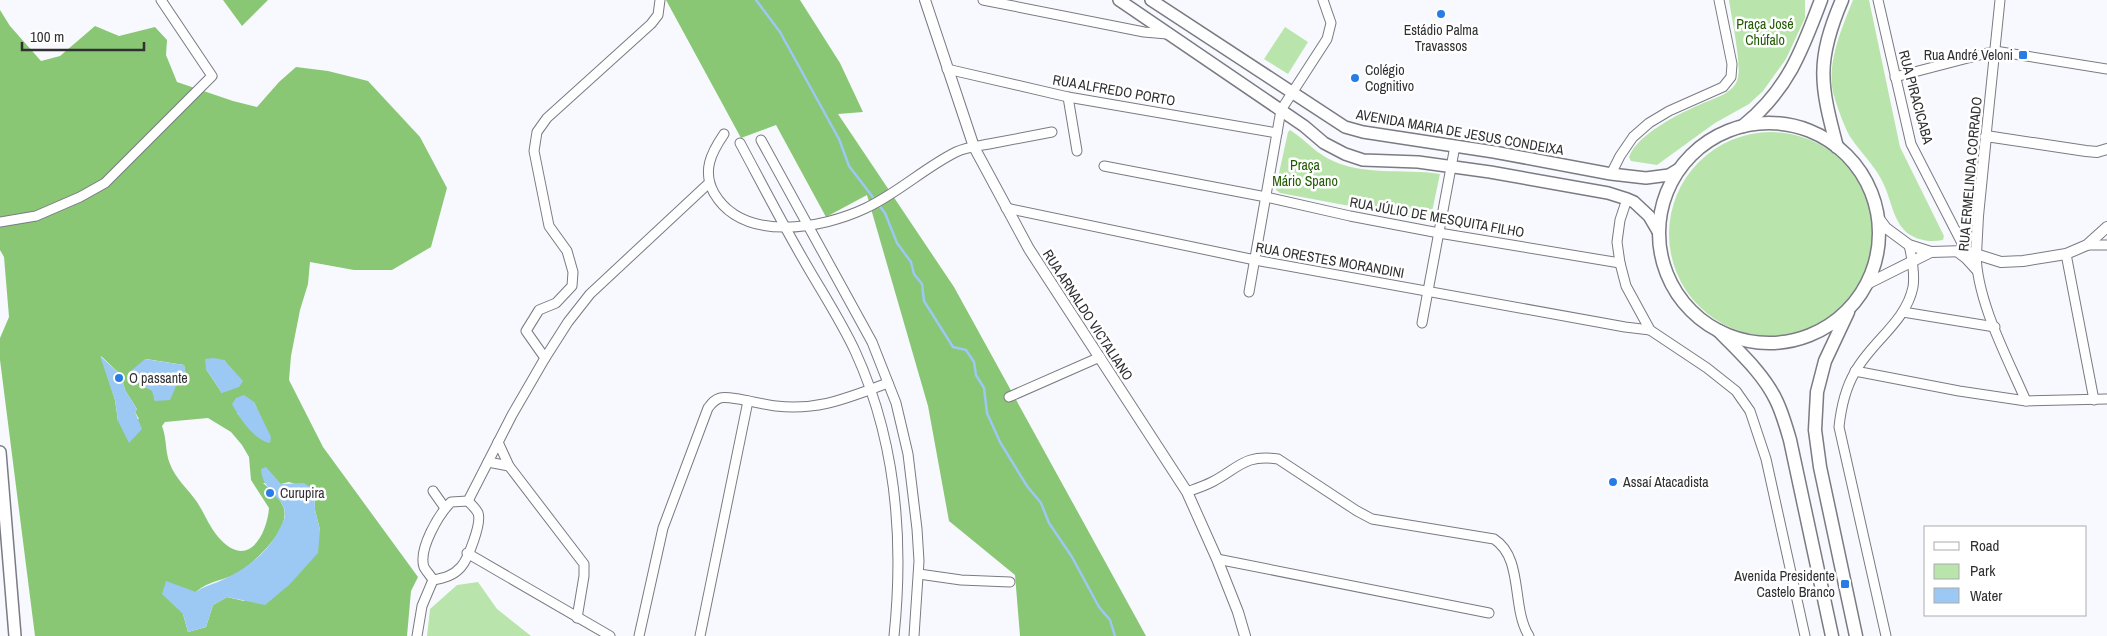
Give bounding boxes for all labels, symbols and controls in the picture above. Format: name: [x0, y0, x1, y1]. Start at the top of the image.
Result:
marker: Estádio Palma Travassos: [1435, 8, 1447, 20]
park label: Praça José Chúfalo: [1736, 15, 1794, 49]
scale bar: [22, 20, 145, 52]
place label: Estádio Palma Travassos: [1404, 21, 1479, 55]
text: 100 m: [30, 26, 64, 47]
place label: Rua André Veloni: [1924, 46, 2013, 64]
street label: RUA PIRACICABA: [1895, 48, 1937, 146]
marker: Rua André Veloni: [2017, 49, 2029, 61]
place label: Colégio Cognitivo: [1365, 61, 1414, 95]
street label: RUA ALFREDO PORTO: [1051, 70, 1177, 110]
marker: Colégio Cognitivo: [1349, 72, 1361, 84]
street label: RUA ERMELINDA CORRADO: [1954, 96, 1986, 252]
street label: AVENIDA MARIA DE JESUS CONDEIXA: [1354, 105, 1565, 159]
park label: Praça Mário Spano: [1272, 156, 1338, 190]
street label: RUA JÚLIO DE MESQUITA FILHO: [1348, 193, 1526, 241]
street label: RUA ORESTES MORANDINI: [1254, 238, 1406, 282]
street label: RUA ARNALDO VICTALIANO: [1039, 246, 1137, 384]
place label: O passante: [129, 369, 188, 387]
marker: O passante: [113, 372, 125, 384]
place label: Assaí Atacadista: [1622, 473, 1709, 491]
marker: Assaí Atacadista: [1607, 476, 1619, 488]
place label: Curupira: [280, 484, 325, 502]
marker: Curupira: [264, 487, 276, 499]
legend: [1924, 526, 2087, 616]
text: Road: [1970, 535, 1999, 556]
text: Park: [1970, 560, 1996, 581]
place label: Avenida Presidente Castelo Branco: [1733, 567, 1835, 601]
marker: Avenida Presidente Castelo Branco: [1839, 578, 1851, 590]
text: Water: [1970, 585, 2002, 606]

